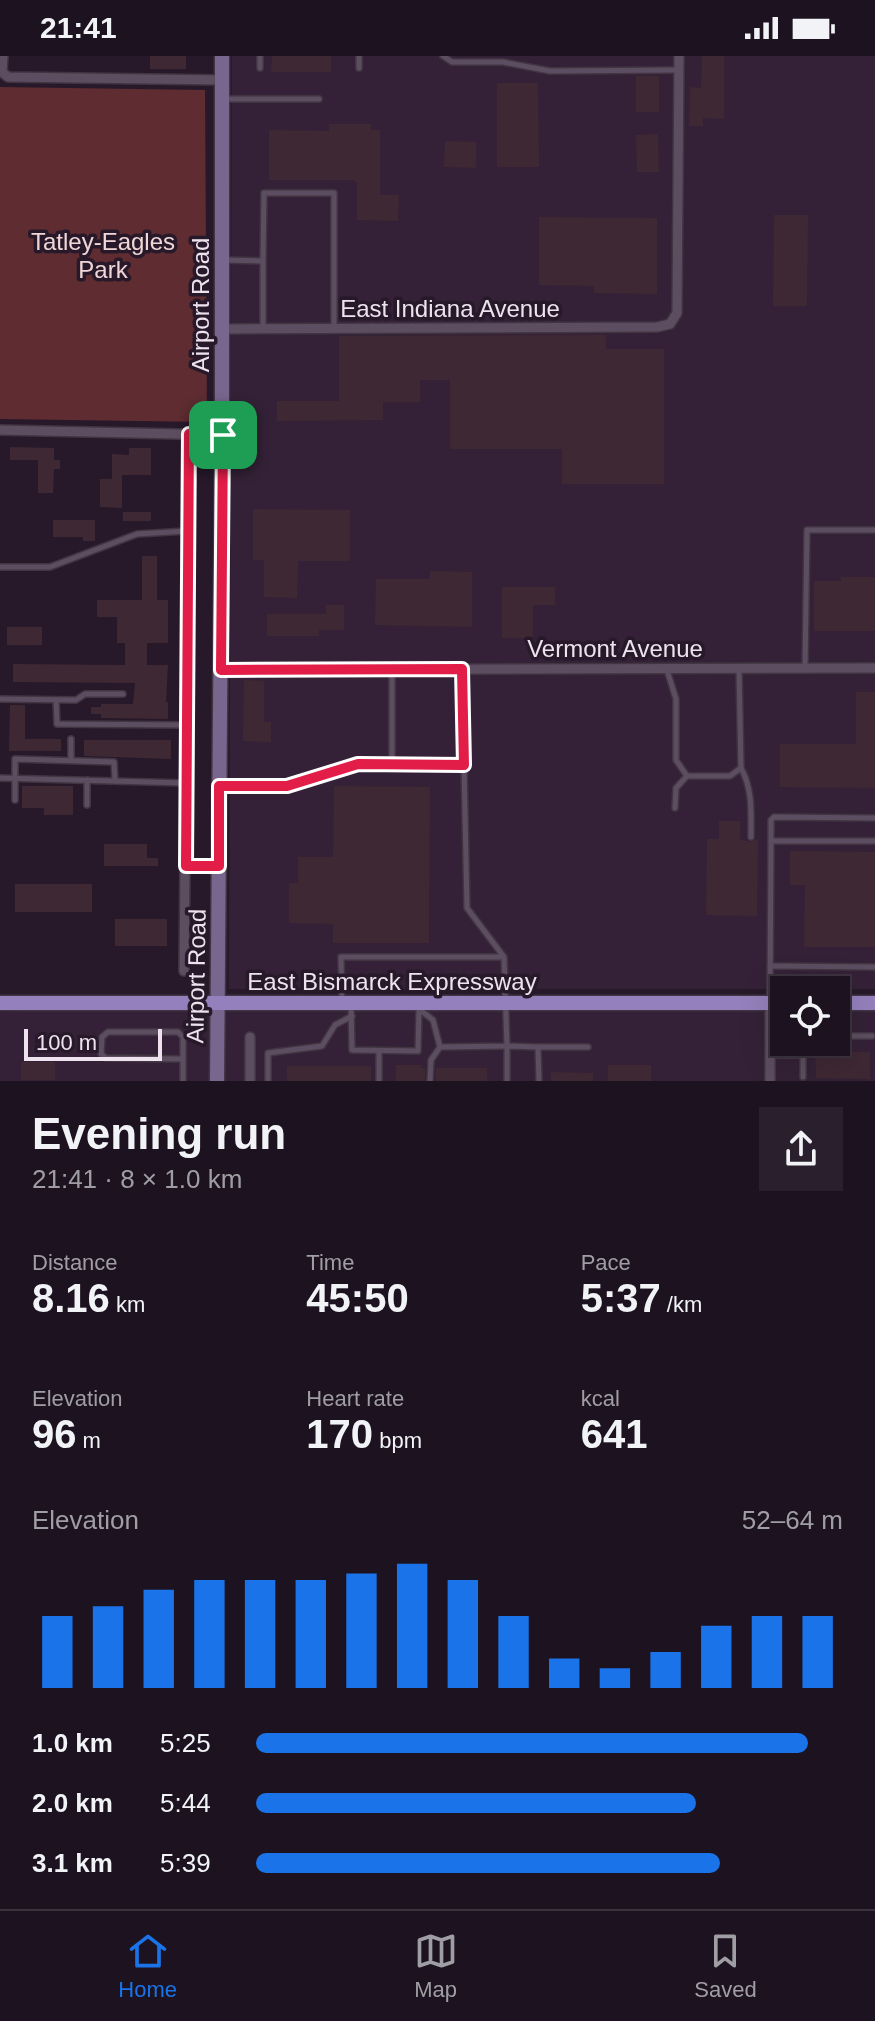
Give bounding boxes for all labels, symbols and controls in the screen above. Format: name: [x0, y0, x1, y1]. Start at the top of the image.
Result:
text: 21:41: [40, 11, 117, 44]
park label: Tatley-Eagles Park: [31, 228, 175, 283]
street label: Airport Road: [187, 238, 214, 372]
street label: East Indiana Avenue: [340, 295, 560, 322]
pin: [189, 401, 257, 469]
icon: arrive: [201, 413, 245, 457]
street label: Vermont Avenue: [527, 635, 703, 662]
street label: Airport Road: [181, 908, 211, 1044]
street label: East Bismarck Expressway: [247, 968, 537, 995]
map controls: [770, 976, 850, 1056]
button: locate: [770, 976, 850, 1056]
scale bar: [24, 1025, 162, 1061]
text: 100 m: [36, 1030, 97, 1055]
button: share: [759, 1107, 843, 1191]
text: Evening run: [32, 1109, 286, 1158]
text: 21:41 · 8 × 1.0 km: [32, 1164, 242, 1194]
text: Distance: [32, 1250, 118, 1275]
text: Time: [306, 1250, 354, 1275]
text: Pace: [581, 1250, 631, 1275]
text: 8.16: [32, 1276, 110, 1320]
text: 45:50: [306, 1276, 409, 1320]
text: 5:37: [581, 1276, 661, 1320]
text: km: [110, 1292, 145, 1317]
text: /km: [661, 1292, 702, 1317]
text: Elevation: [32, 1386, 123, 1411]
text: Heart rate: [306, 1386, 404, 1411]
text: kcal: [581, 1386, 620, 1411]
text: 96: [32, 1412, 77, 1456]
text: 170: [306, 1412, 373, 1456]
text: 641: [581, 1412, 647, 1456]
text: m: [77, 1428, 101, 1453]
text: bpm: [373, 1428, 422, 1453]
text: Elevation: [32, 1505, 139, 1535]
text: 52–64 m: [742, 1505, 843, 1535]
text: 1.0 km: [32, 1728, 113, 1758]
text: 5:25: [160, 1728, 211, 1758]
text: 2.0 km: [32, 1788, 113, 1818]
text: 5:44: [160, 1788, 211, 1818]
text: 3.1 km: [32, 1848, 113, 1878]
text: 5:39: [160, 1848, 211, 1878]
tab: Home: [118, 1929, 177, 2003]
tab: Map: [414, 1929, 458, 2003]
tab: Saved: [694, 1929, 757, 2003]

